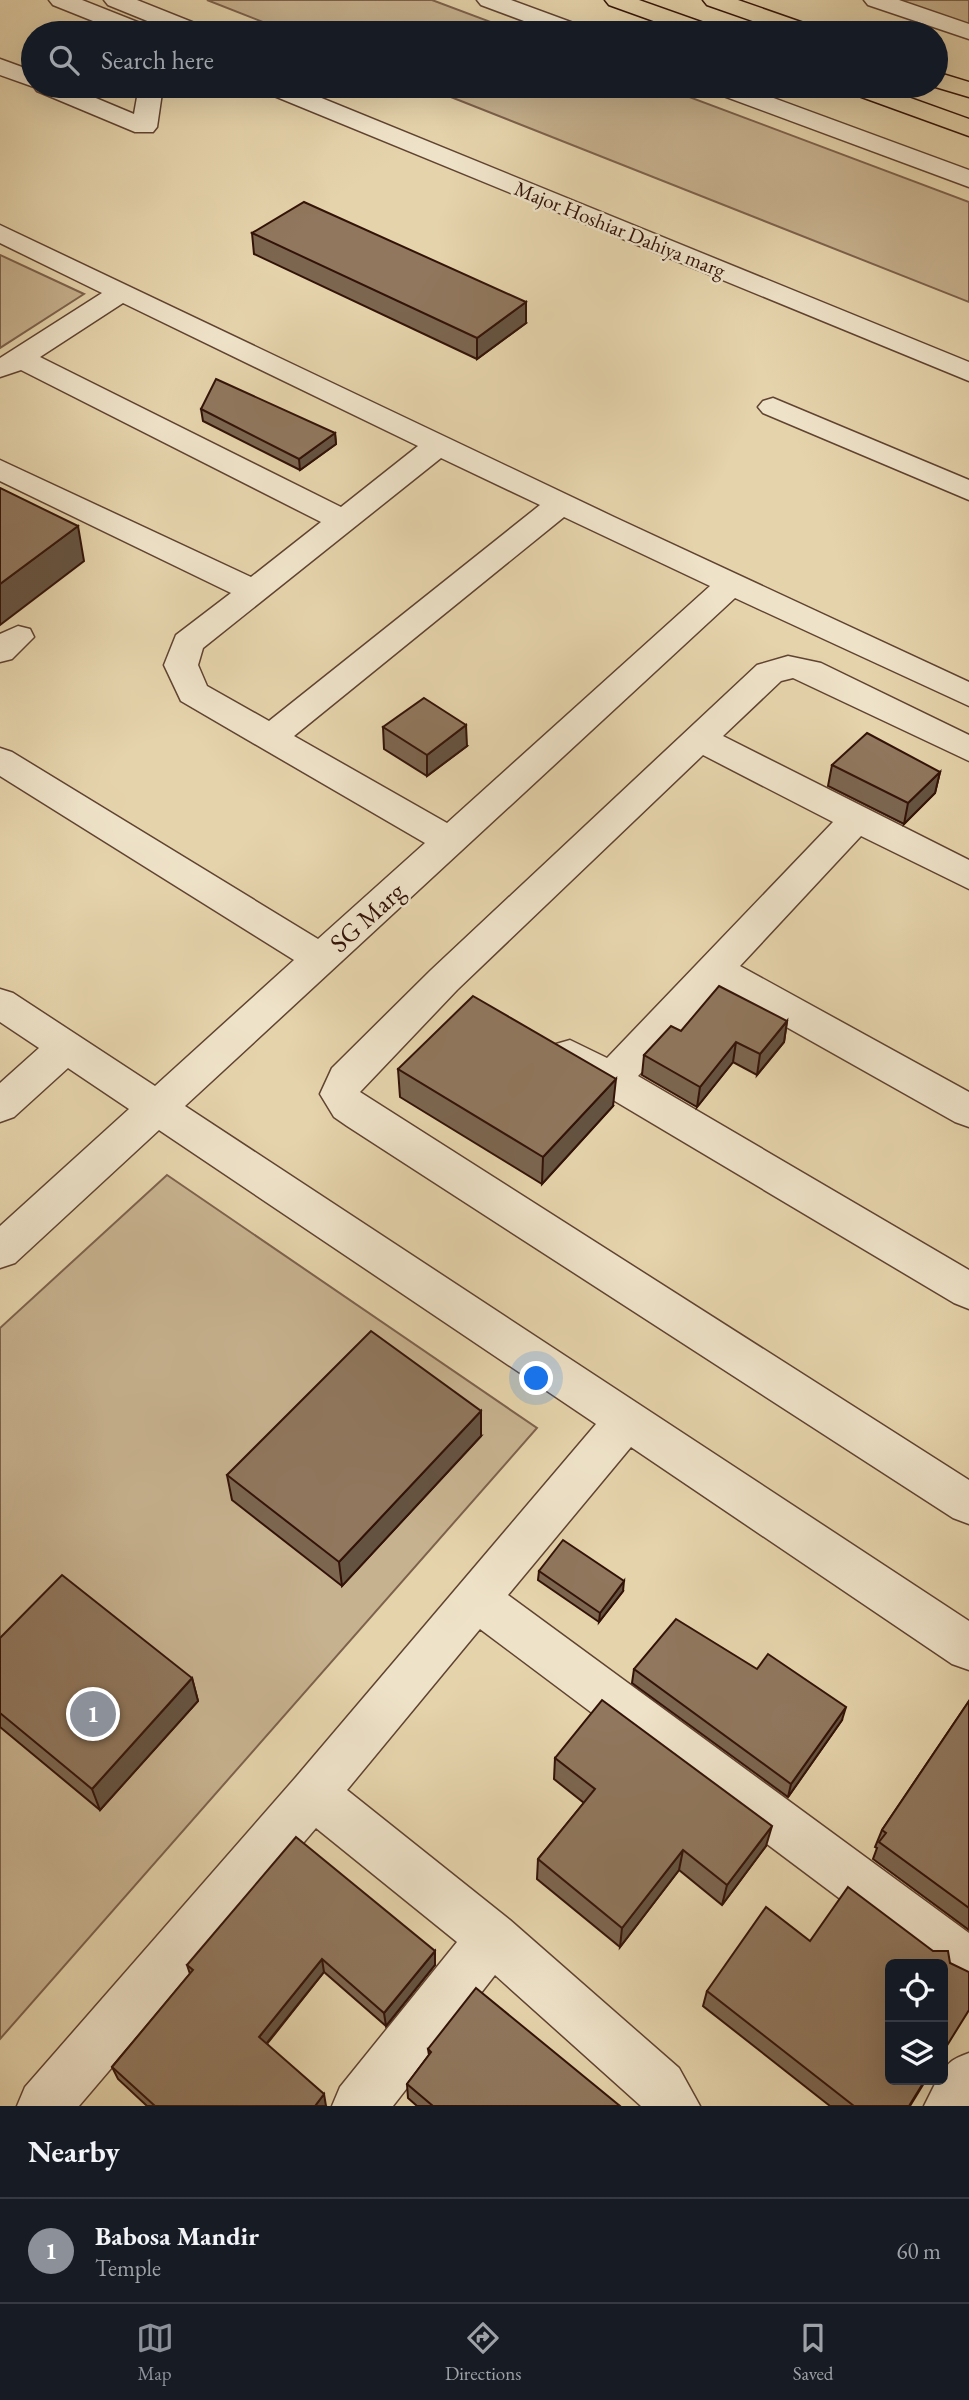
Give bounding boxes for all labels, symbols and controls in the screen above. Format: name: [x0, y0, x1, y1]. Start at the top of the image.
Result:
search box: [21, 21, 948, 98]
icon: search: [45, 41, 83, 79]
text: Search here: [101, 43, 214, 77]
street label: Major Hoshiar Dahiya marg: [511, 174, 730, 284]
street label: SG Marg: [322, 874, 412, 960]
your location: [519, 1361, 553, 1395]
pin: 1: [70, 1688, 116, 1740]
map controls: [885, 1959, 948, 2085]
button: locate: [885, 1959, 948, 2022]
button: layers: [885, 2022, 948, 2085]
text: Nearby: [28, 2132, 120, 2171]
text: Babosa Mandir: [95, 2219, 259, 2253]
text: 1: [45, 2236, 57, 2266]
text: 60 m: [896, 2236, 941, 2266]
text: Temple: [95, 2253, 161, 2283]
tab: Map: [136, 2319, 174, 2386]
tab: Directions: [445, 2319, 521, 2386]
tab: Saved: [793, 2319, 833, 2386]

